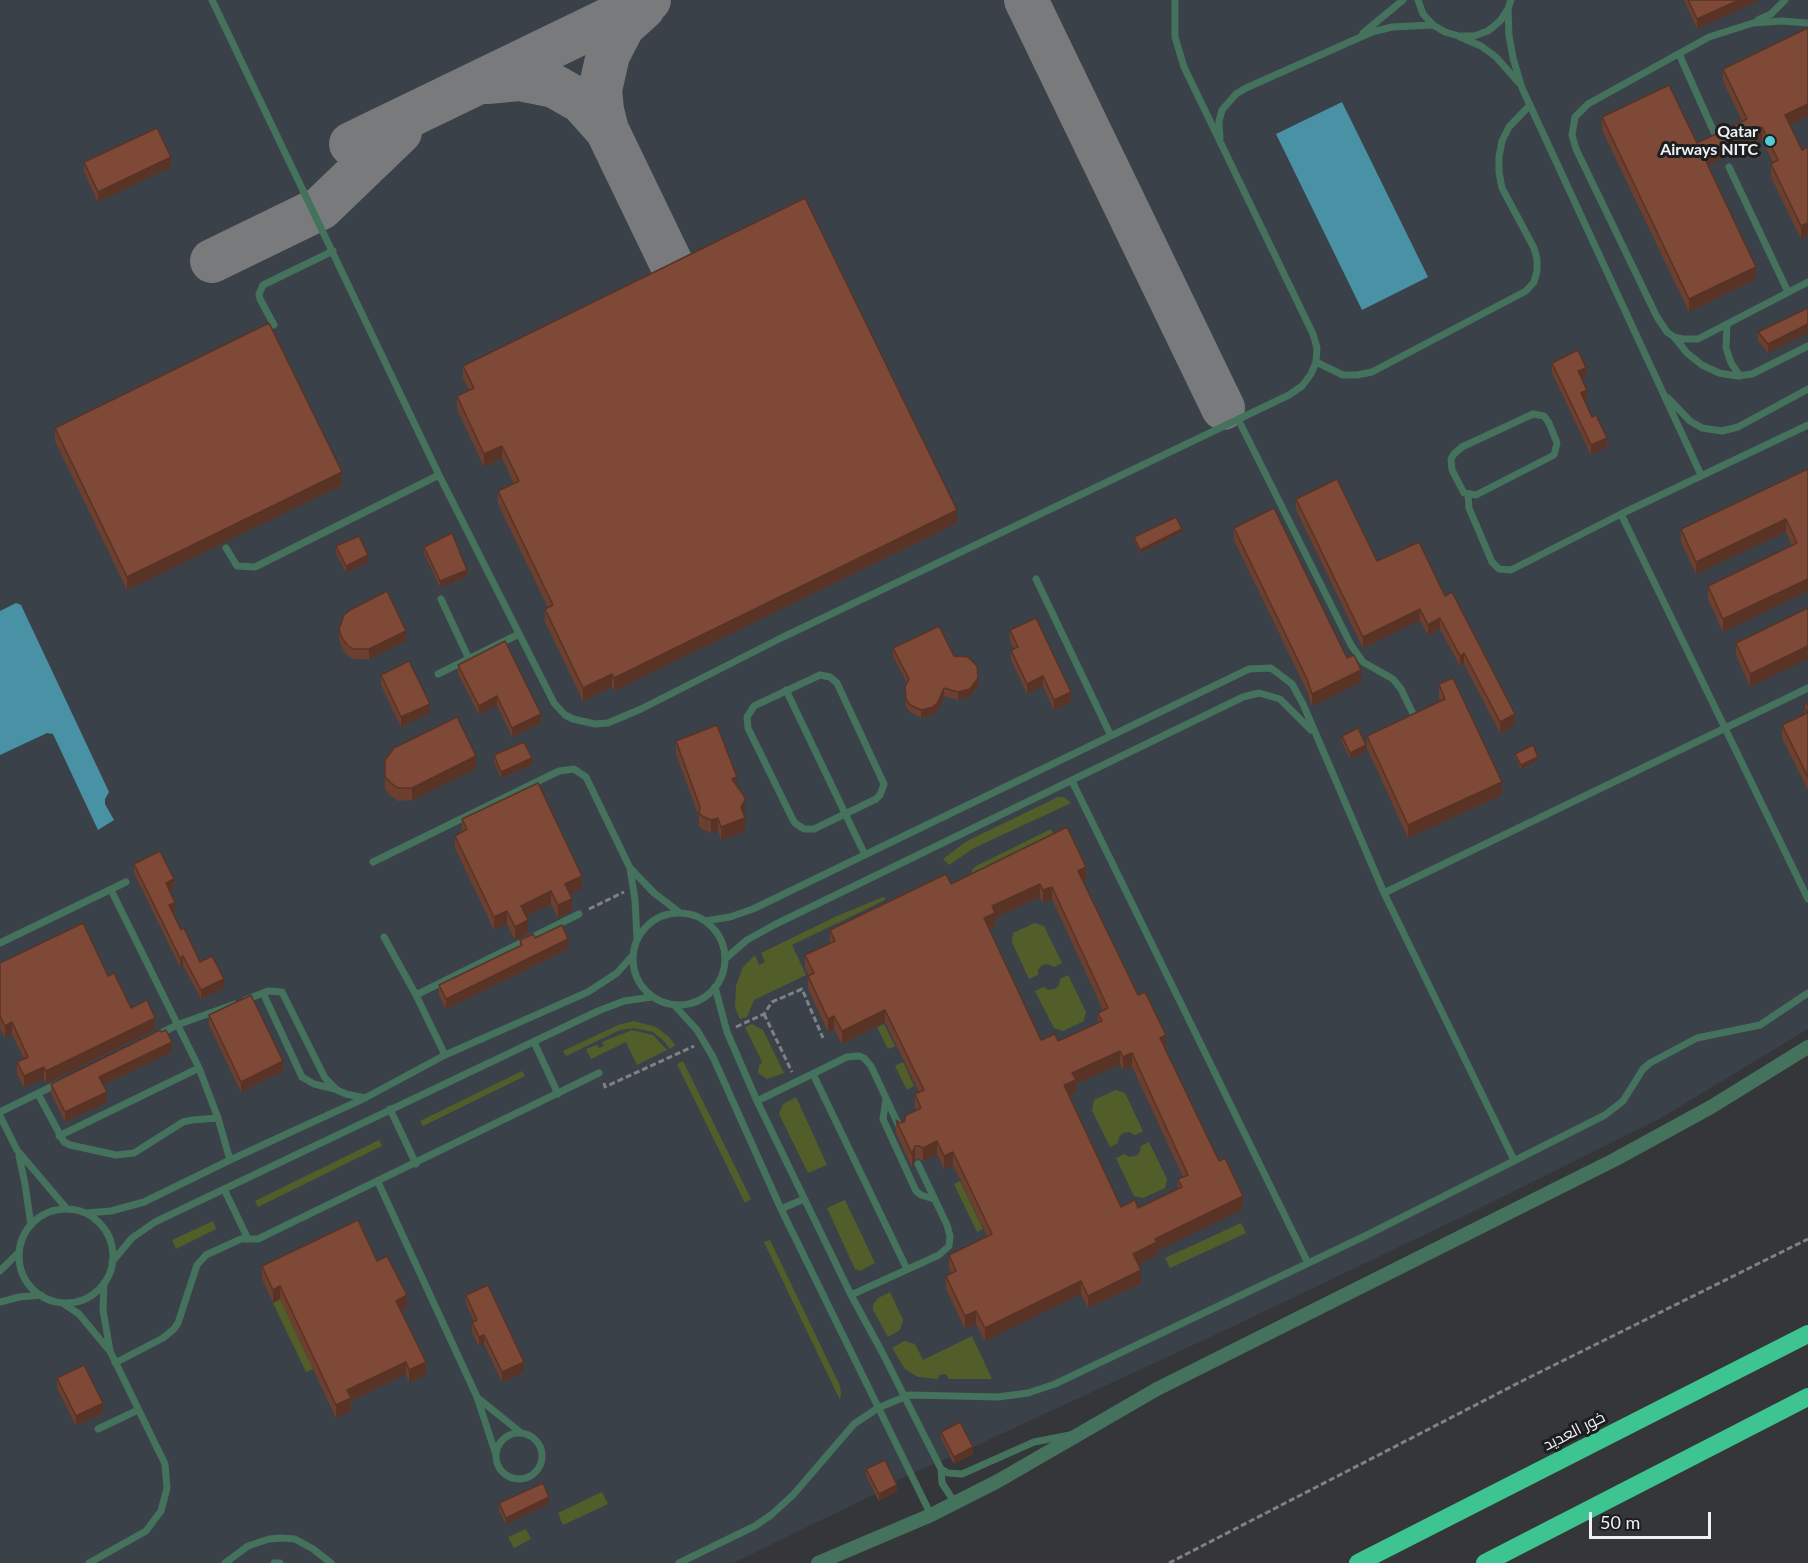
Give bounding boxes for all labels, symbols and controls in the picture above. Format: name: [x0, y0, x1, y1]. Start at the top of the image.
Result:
place label: Qatar Airways NITC: [1660, 122, 1758, 160]
marker: Qatar Airways NITC: [1763, 134, 1777, 148]
street label: خور العديد: [1540, 1407, 1608, 1455]
scale bar: [1592, 1500, 1714, 1538]
text: 50 m: [1600, 1511, 1640, 1533]

